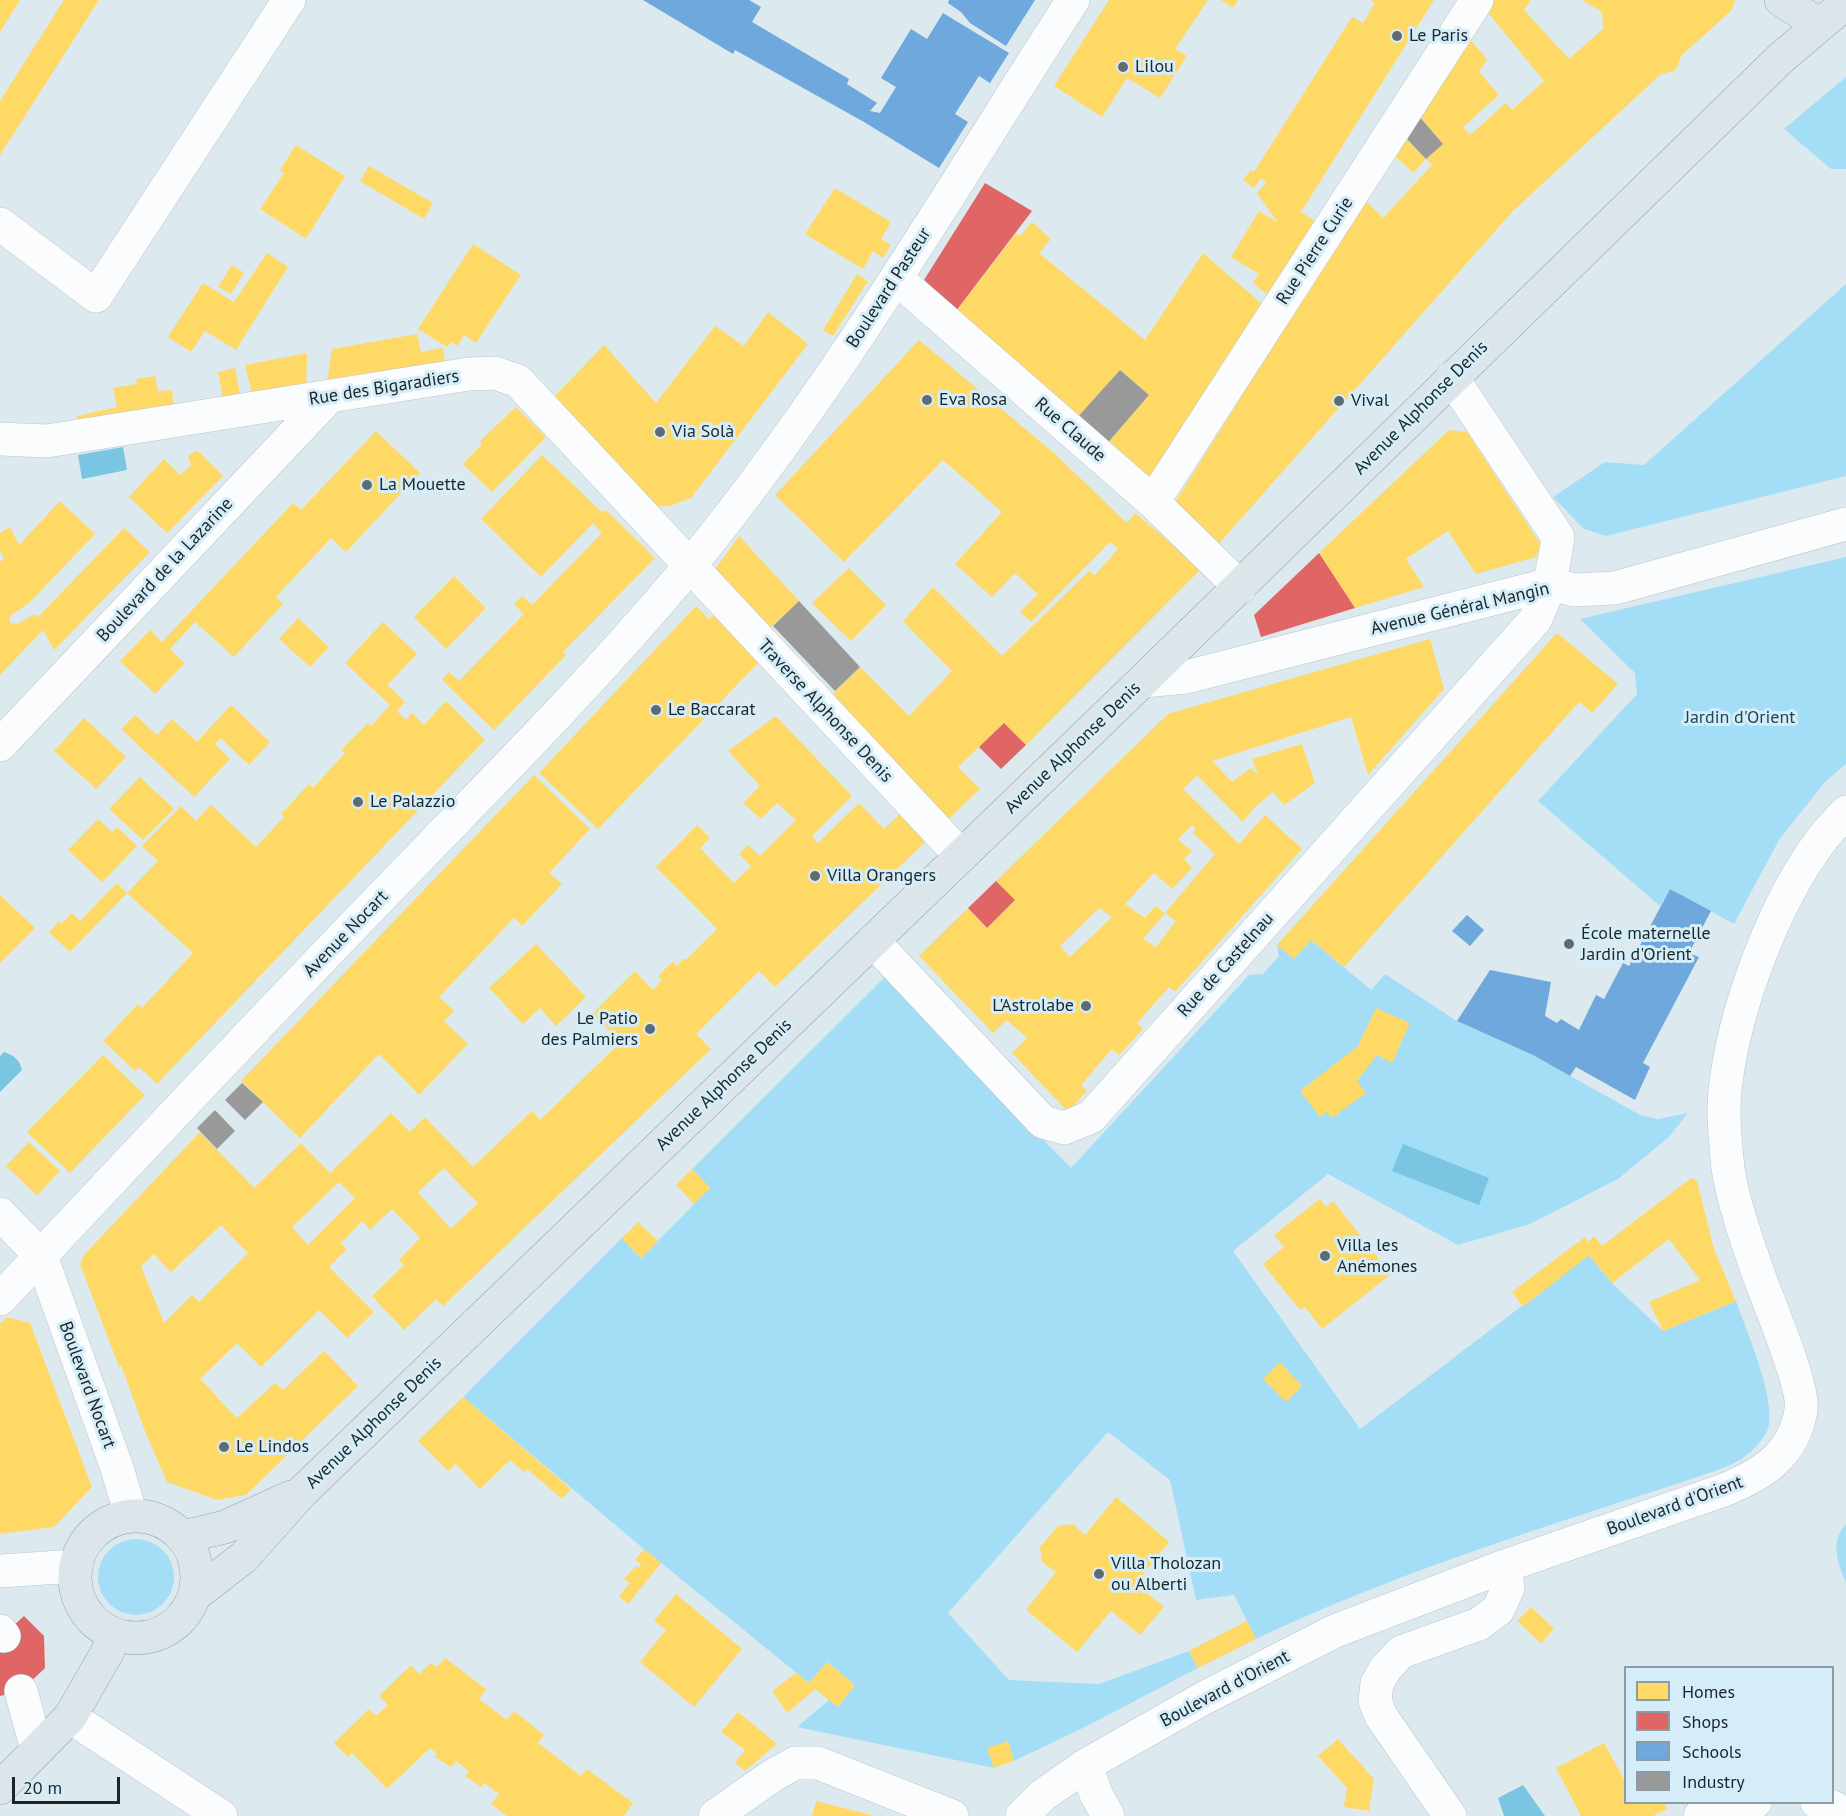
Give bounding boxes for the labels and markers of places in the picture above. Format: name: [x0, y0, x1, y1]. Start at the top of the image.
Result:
place label: Le Paris: [1409, 25, 1468, 47]
marker: Le Paris: [1390, 29, 1404, 43]
place label: Lilou: [1135, 56, 1174, 78]
marker: Lilou: [1116, 60, 1130, 74]
place label: Eva Rosa: [939, 389, 1007, 411]
place label: Vival: [1351, 390, 1389, 412]
marker: Eva Rosa: [920, 393, 934, 407]
marker: Vival: [1332, 394, 1346, 408]
place label: Via Solà: [672, 421, 734, 443]
marker: Via Solà: [653, 425, 667, 439]
place label: La Mouette: [379, 474, 466, 496]
marker: La Mouette: [360, 478, 374, 492]
place label: Le Baccarat: [668, 699, 756, 721]
marker: Le Baccarat: [649, 703, 663, 717]
place label: Le Palazzio: [370, 791, 455, 813]
marker: Le Palazzio: [351, 795, 365, 809]
place label: Villa Orangers: [827, 865, 936, 887]
marker: Villa Orangers: [808, 869, 822, 883]
place label: École maternelle Jardin d'Orient: [1581, 923, 1711, 966]
marker: École maternelle Jardin d'Orient: [1562, 937, 1576, 951]
place label: L'Astrolabe: [992, 995, 1074, 1017]
marker: L'Astrolabe: [1079, 999, 1093, 1013]
place label: Le Patio des Palmiers: [541, 1008, 638, 1050]
marker: Le Patio des Palmiers: [643, 1022, 657, 1036]
place label: Villa les Anémones: [1337, 1235, 1417, 1278]
marker: Villa les Anémones: [1318, 1249, 1332, 1263]
place label: Le Lindos: [236, 1436, 309, 1458]
marker: Le Lindos: [217, 1440, 231, 1454]
place label: Villa Tholozan ou Alberti: [1111, 1553, 1221, 1596]
marker: Villa Tholozan ou Alberti: [1092, 1567, 1106, 1581]

